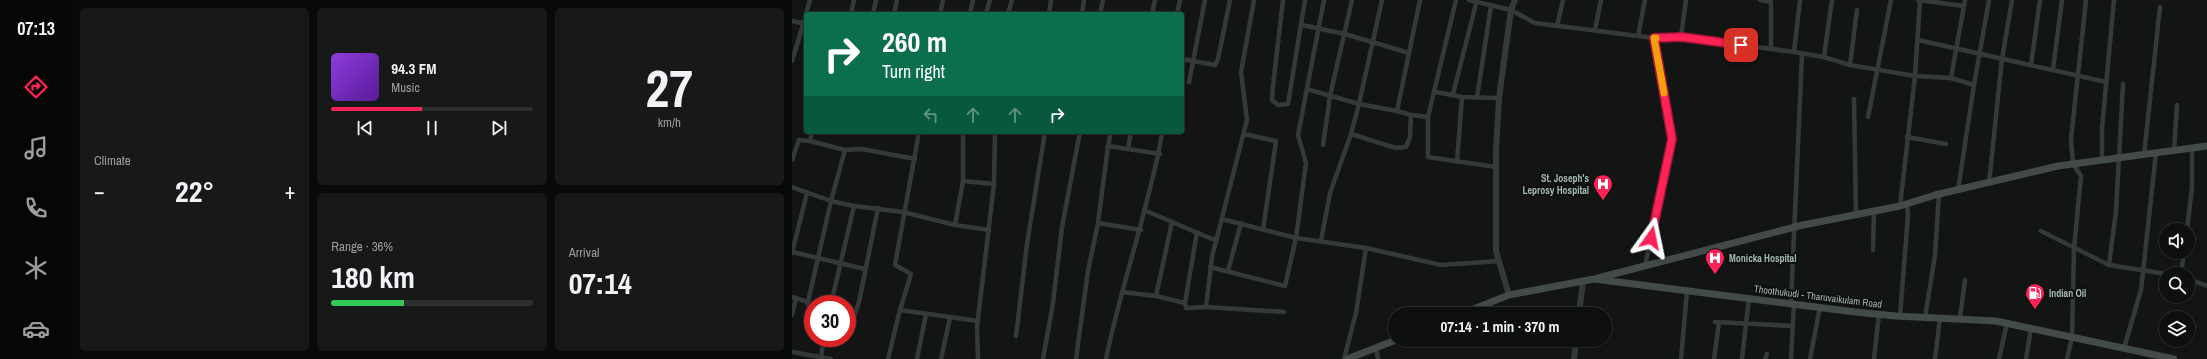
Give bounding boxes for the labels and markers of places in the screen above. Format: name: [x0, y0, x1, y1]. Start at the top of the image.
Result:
pin: [1724, 28, 1758, 62]
place label: St. Joseph's Leprosy Hospital: [1522, 172, 1589, 197]
hospital icon: St. Joseph's Leprosy Hospital: [1592, 173, 1614, 201]
hospital icon: Monicka Hospital: [1704, 247, 1726, 275]
place label: Monicka Hospital: [1729, 252, 1796, 265]
fuel station icon: Indian Oil: [2024, 282, 2046, 310]
place label: Indian Oil: [2049, 287, 2086, 300]

